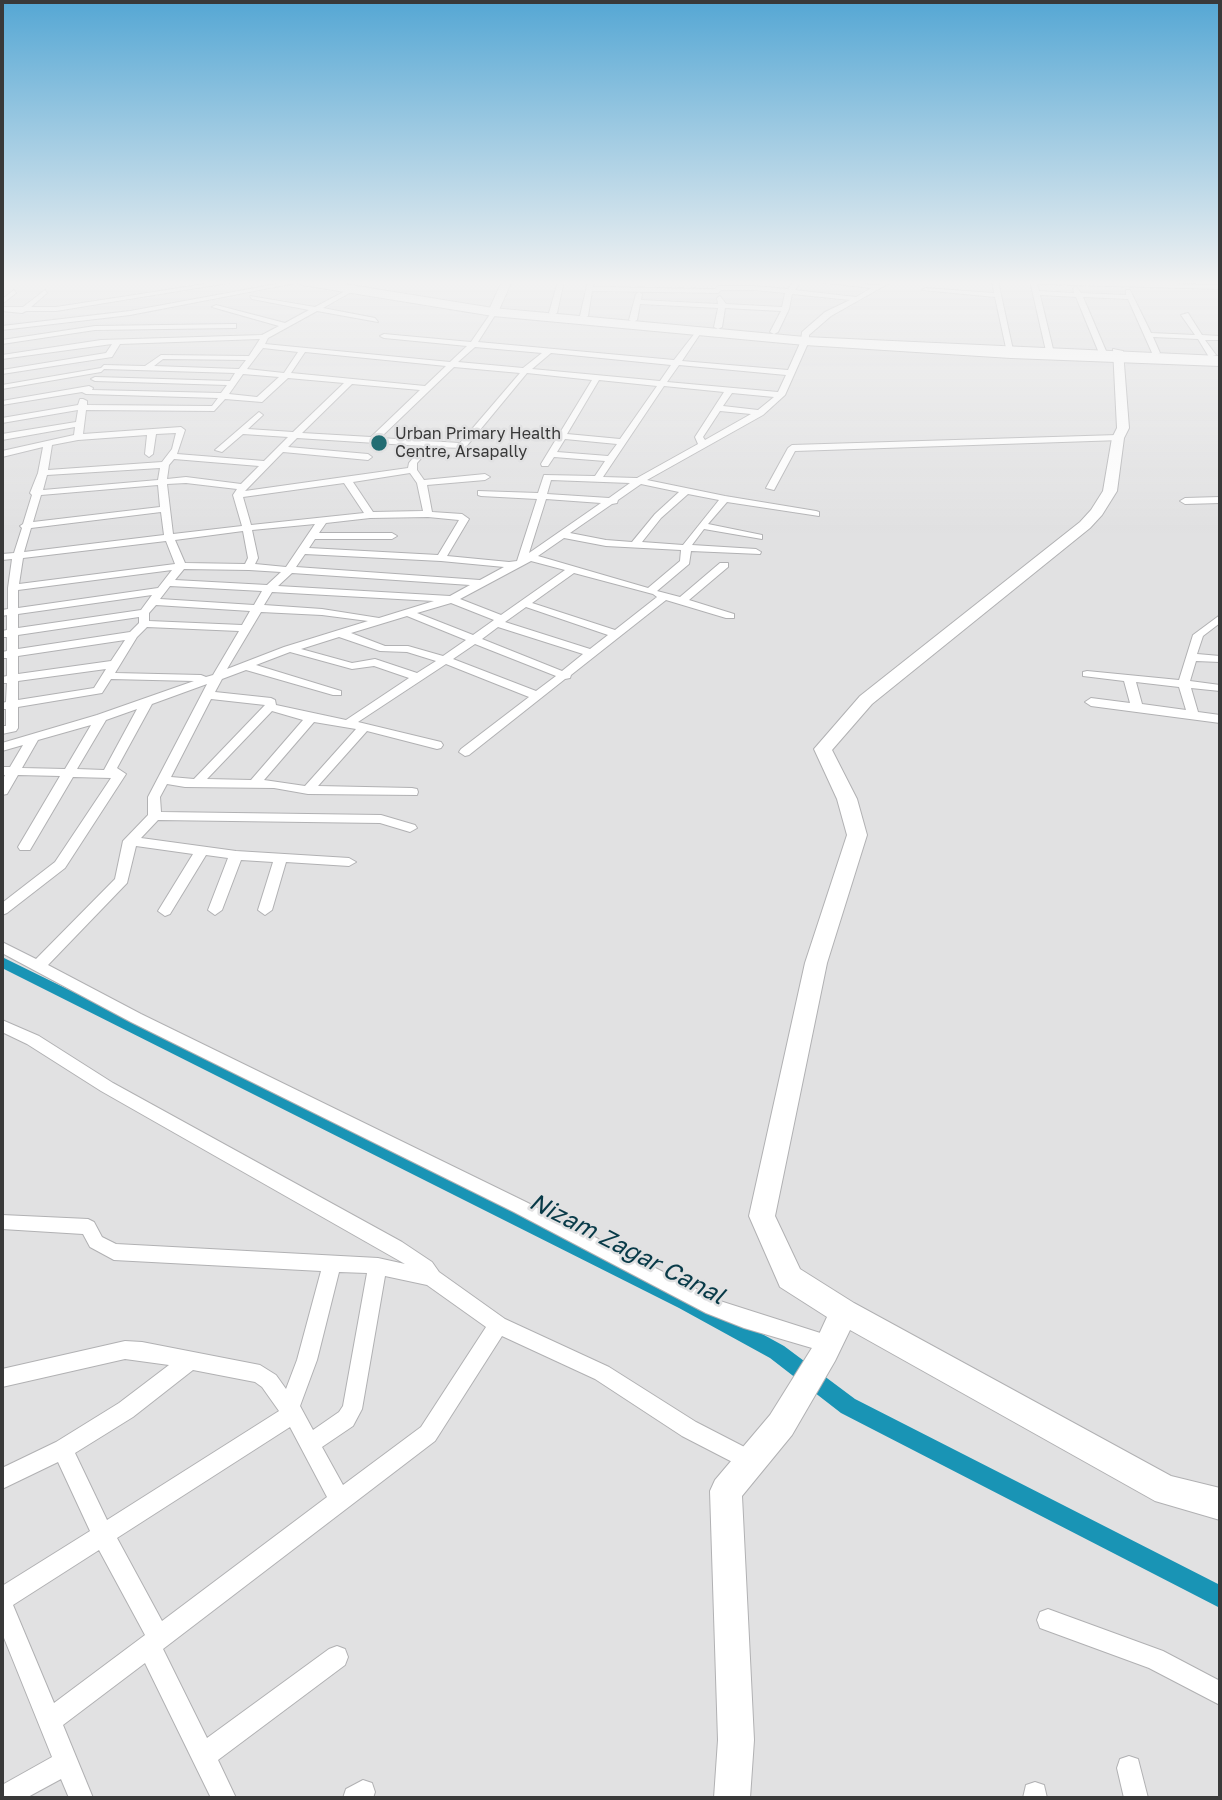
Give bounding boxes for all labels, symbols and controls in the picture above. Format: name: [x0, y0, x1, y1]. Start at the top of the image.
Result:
place label: Urban Primary Health Centre, Arsapally: [395, 424, 561, 462]
marker: Urban Primary Health Centre, Arsapally: [369, 433, 389, 453]
water label: Nizam Zagar Canal: [525, 1187, 729, 1311]

